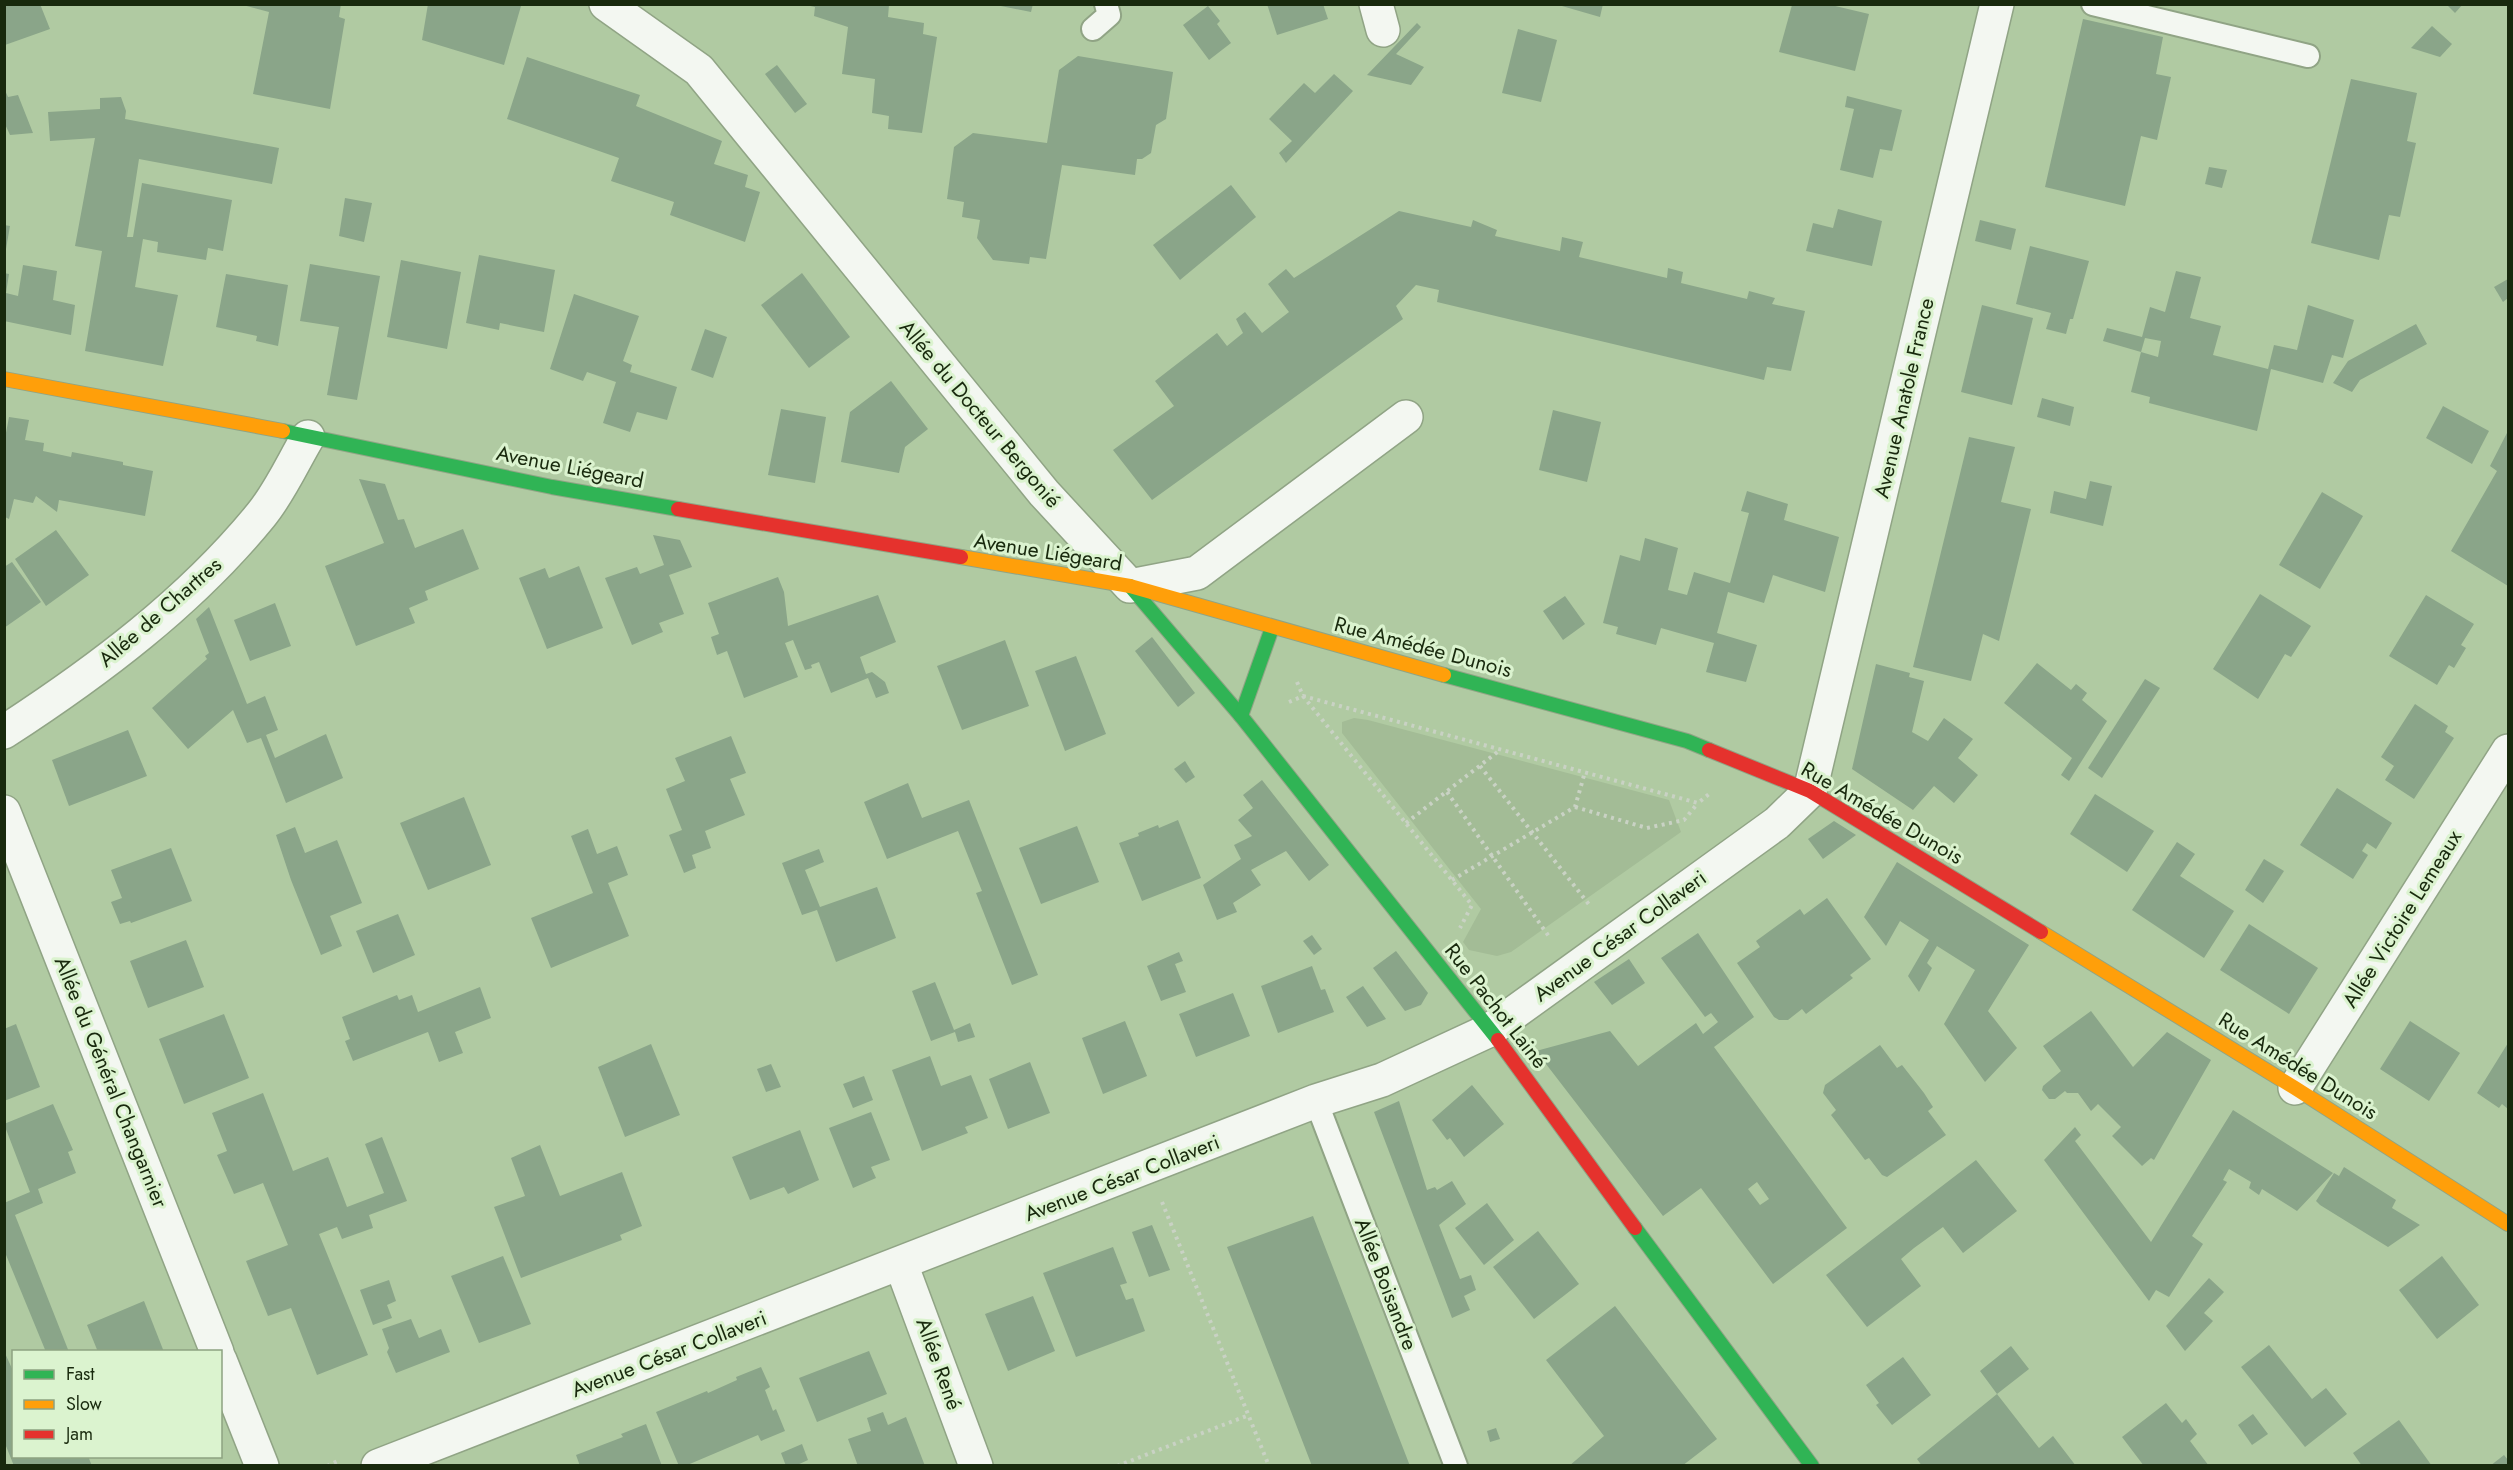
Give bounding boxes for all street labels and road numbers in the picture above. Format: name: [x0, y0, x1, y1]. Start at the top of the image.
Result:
street label: Avenue Anatole France: [1866, 295, 1942, 501]
street label: Allée du Docteur Bergonié: [892, 314, 1068, 515]
street label: Avenue Liégeard: [494, 438, 646, 496]
street label: Avenue Liégeard: [972, 525, 1124, 579]
street label: Allée de Chartres: [92, 550, 228, 674]
street label: Rue Amédée Dunois: [1331, 609, 1515, 685]
street label: Rue Amédée Dunois: [1795, 754, 1969, 872]
street label: Allée Victoire Lemeaux: [2335, 824, 2469, 1014]
street label: Avenue César Collaveri: [1527, 863, 1713, 1009]
street label: Rue Pachot Lainé: [1438, 937, 1555, 1075]
street label: Allée du Général Changarnier: [47, 952, 175, 1213]
street label: Rue Amédée Dunois: [2213, 1005, 2383, 1127]
street label: Avenue César Collaveri: [1020, 1127, 1224, 1229]
street label: Allée Boisandre: [1347, 1214, 1425, 1355]
street label: Avenue César Collaveri: [567, 1303, 771, 1405]
street label: Allée René: [909, 1314, 970, 1414]

